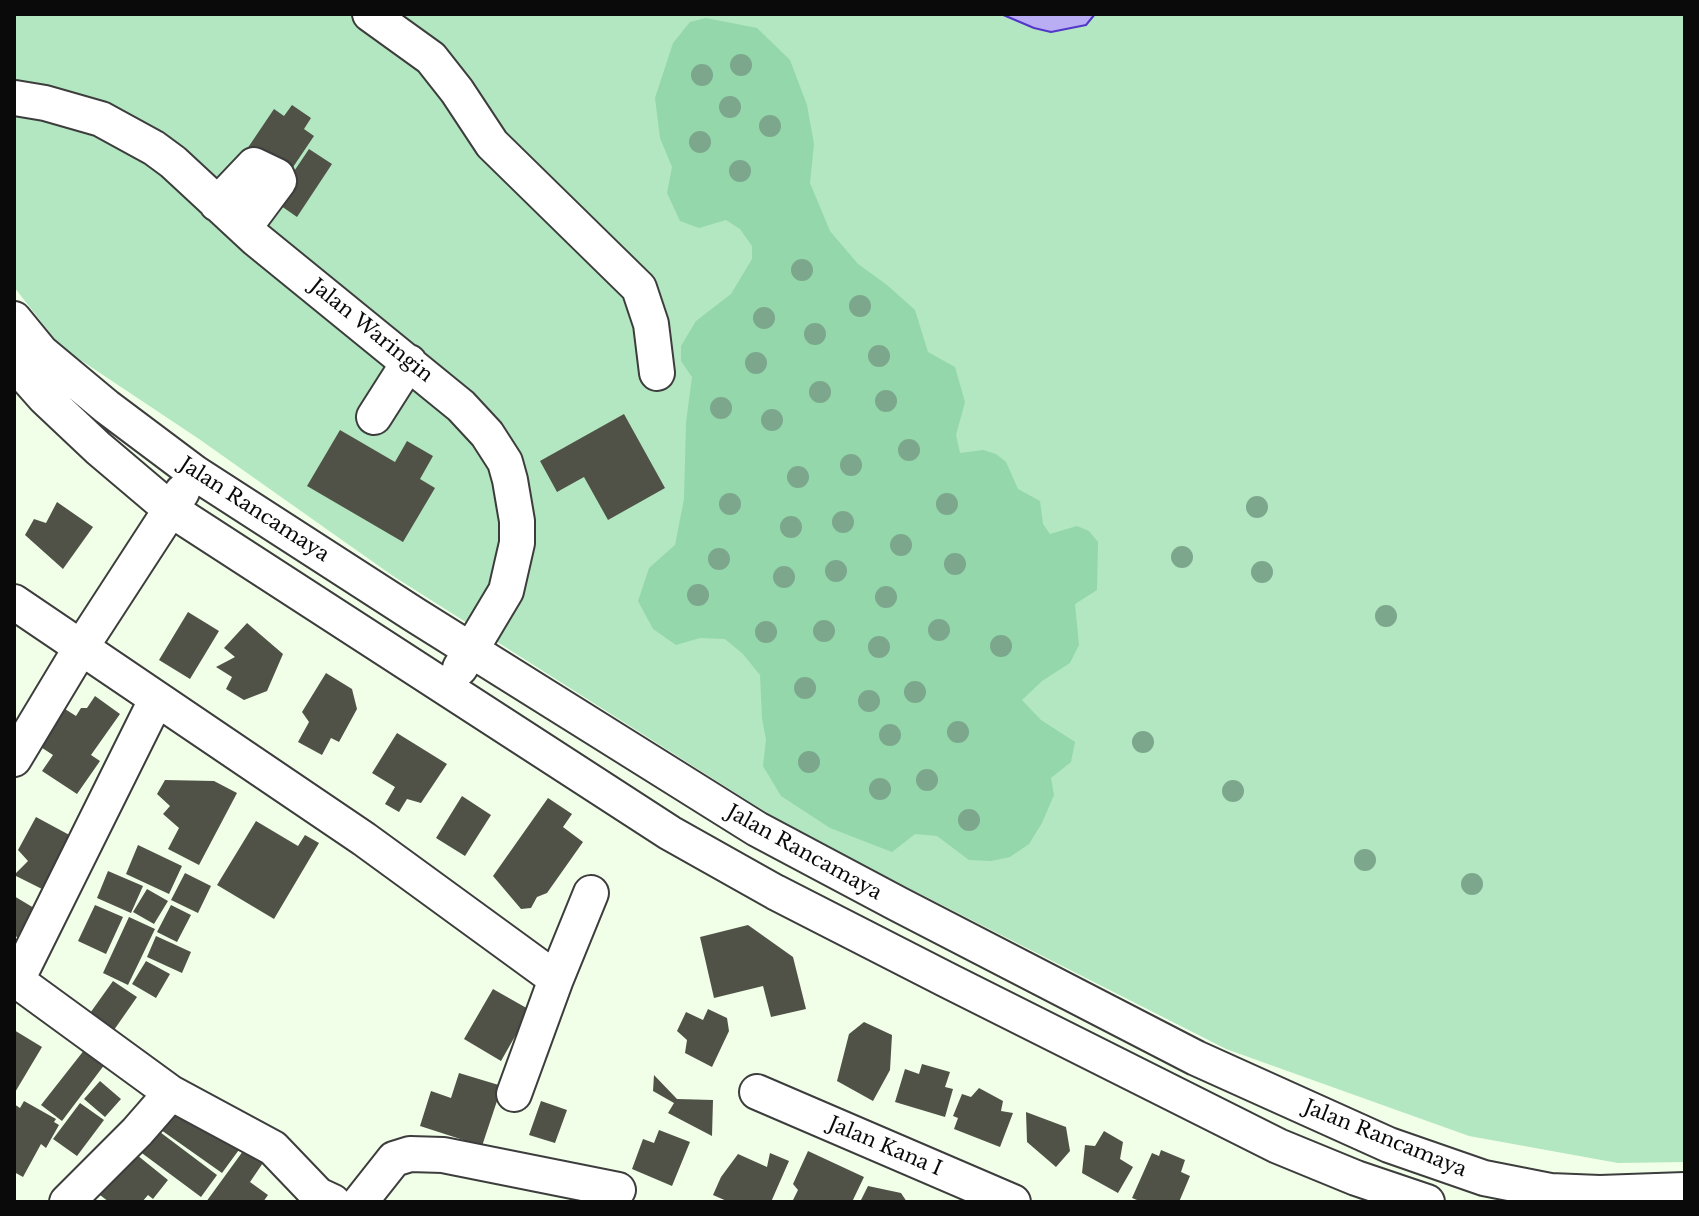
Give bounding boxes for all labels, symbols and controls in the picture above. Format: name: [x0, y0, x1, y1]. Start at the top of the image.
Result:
street label: Jalan Waringin: [305, 274, 437, 388]
street label: Jalan Rancamaya: [175, 453, 333, 567]
street label: Jalan Rancamaya: [722, 800, 886, 906]
street label: Jalan Rancamaya: [1300, 1095, 1470, 1183]
street label: Jalan Kana I: [825, 1112, 945, 1182]

